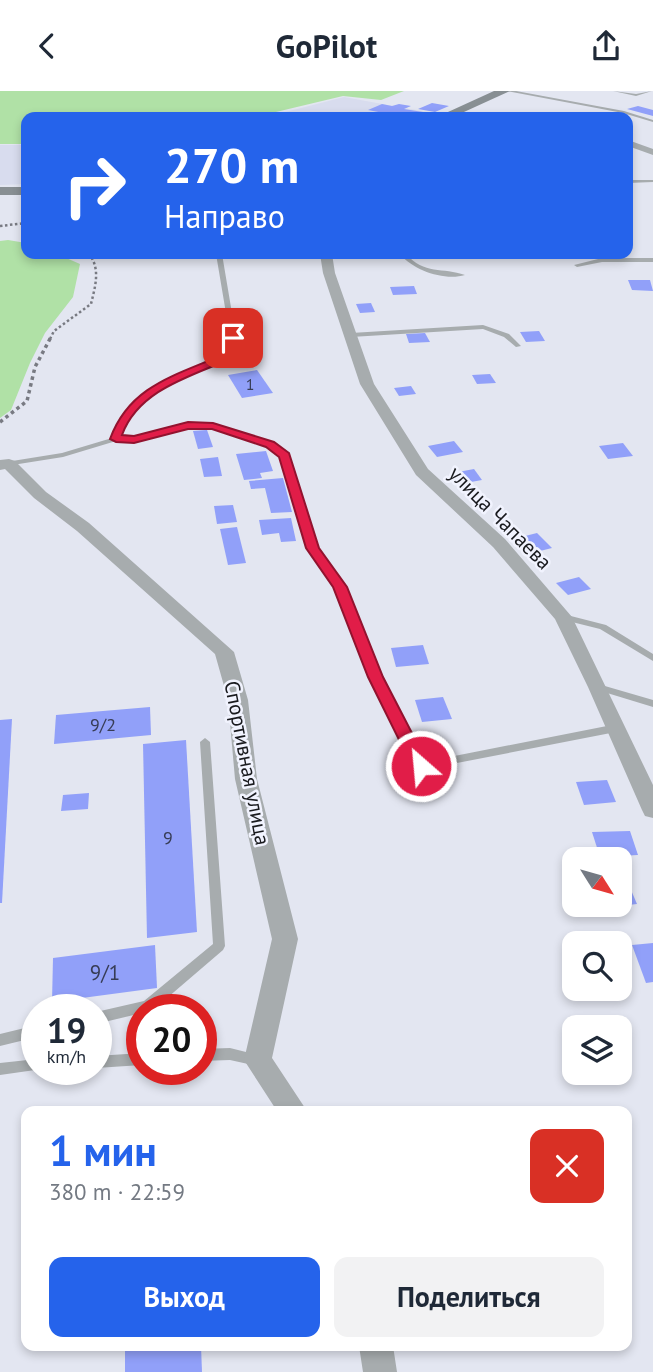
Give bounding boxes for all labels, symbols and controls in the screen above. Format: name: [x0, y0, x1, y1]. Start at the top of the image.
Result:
text: GoPilot: [276, 25, 377, 67]
icon: back: [28, 27, 66, 65]
icon: share: [587, 27, 625, 65]
text: 270 m: [164, 133, 299, 197]
icon: right: [49, 140, 140, 231]
text: Направо: [164, 195, 285, 237]
pin: [203, 308, 263, 368]
icon: arrive: [214, 319, 252, 357]
house number: 1: [246, 374, 254, 394]
street label: улица Чапаева: [443, 460, 558, 575]
street label: Спортивная улица: [218, 679, 277, 847]
house number: 9/2: [90, 713, 116, 736]
position arrow: [384, 729, 458, 803]
house number: 9: [163, 826, 173, 849]
north arrow: [562, 847, 632, 917]
map controls: [562, 847, 632, 1085]
button: search: [562, 931, 632, 1001]
house number: 9/1: [90, 959, 120, 986]
speed limit sign: 20: [126, 994, 217, 1085]
text: 19: [47, 1007, 86, 1053]
button: layers: [562, 1015, 632, 1085]
text: km/h: [47, 1045, 86, 1068]
text: 1 мин: [49, 1123, 157, 1178]
button: close: [530, 1129, 604, 1203]
text: 380 m · 22:59: [49, 1177, 185, 1206]
button: Выход: [49, 1257, 320, 1337]
button: Поделиться: [334, 1257, 604, 1337]

